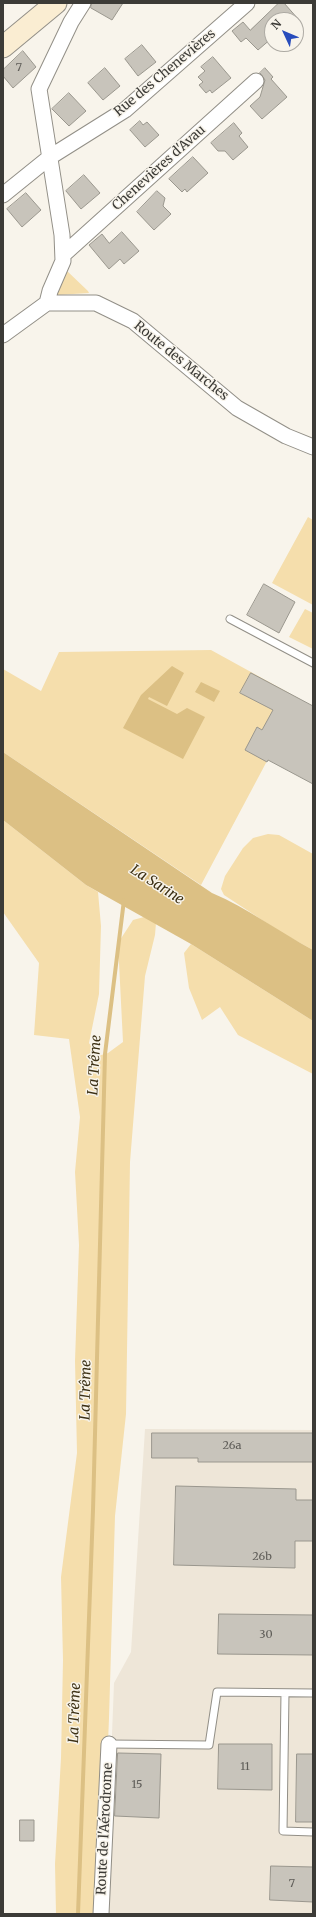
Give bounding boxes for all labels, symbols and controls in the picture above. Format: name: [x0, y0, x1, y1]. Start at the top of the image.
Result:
north arrow: [264, 12, 304, 52]
text: N: [268, 16, 284, 32]
street label: Rue des Chenevières: [111, 26, 219, 120]
house number: 7: [16, 61, 22, 75]
street label: Chenevières d'Avau: [109, 122, 209, 214]
street label: Route des Marches: [131, 318, 231, 404]
water label: La Sarine: [127, 862, 187, 908]
water label: La Trême: [85, 1034, 105, 1096]
water label: La Trême: [77, 1360, 95, 1420]
house number: 26a: [222, 1439, 242, 1453]
house number: 26b: [252, 1550, 272, 1564]
house number: 30: [259, 1628, 273, 1642]
water label: La Trême: [66, 1683, 84, 1743]
house number: 11: [240, 1760, 250, 1774]
street label: Route de l'Aérodrome: [94, 1762, 116, 1896]
house number: 15: [131, 1778, 143, 1792]
house number: 7: [289, 1877, 295, 1891]

